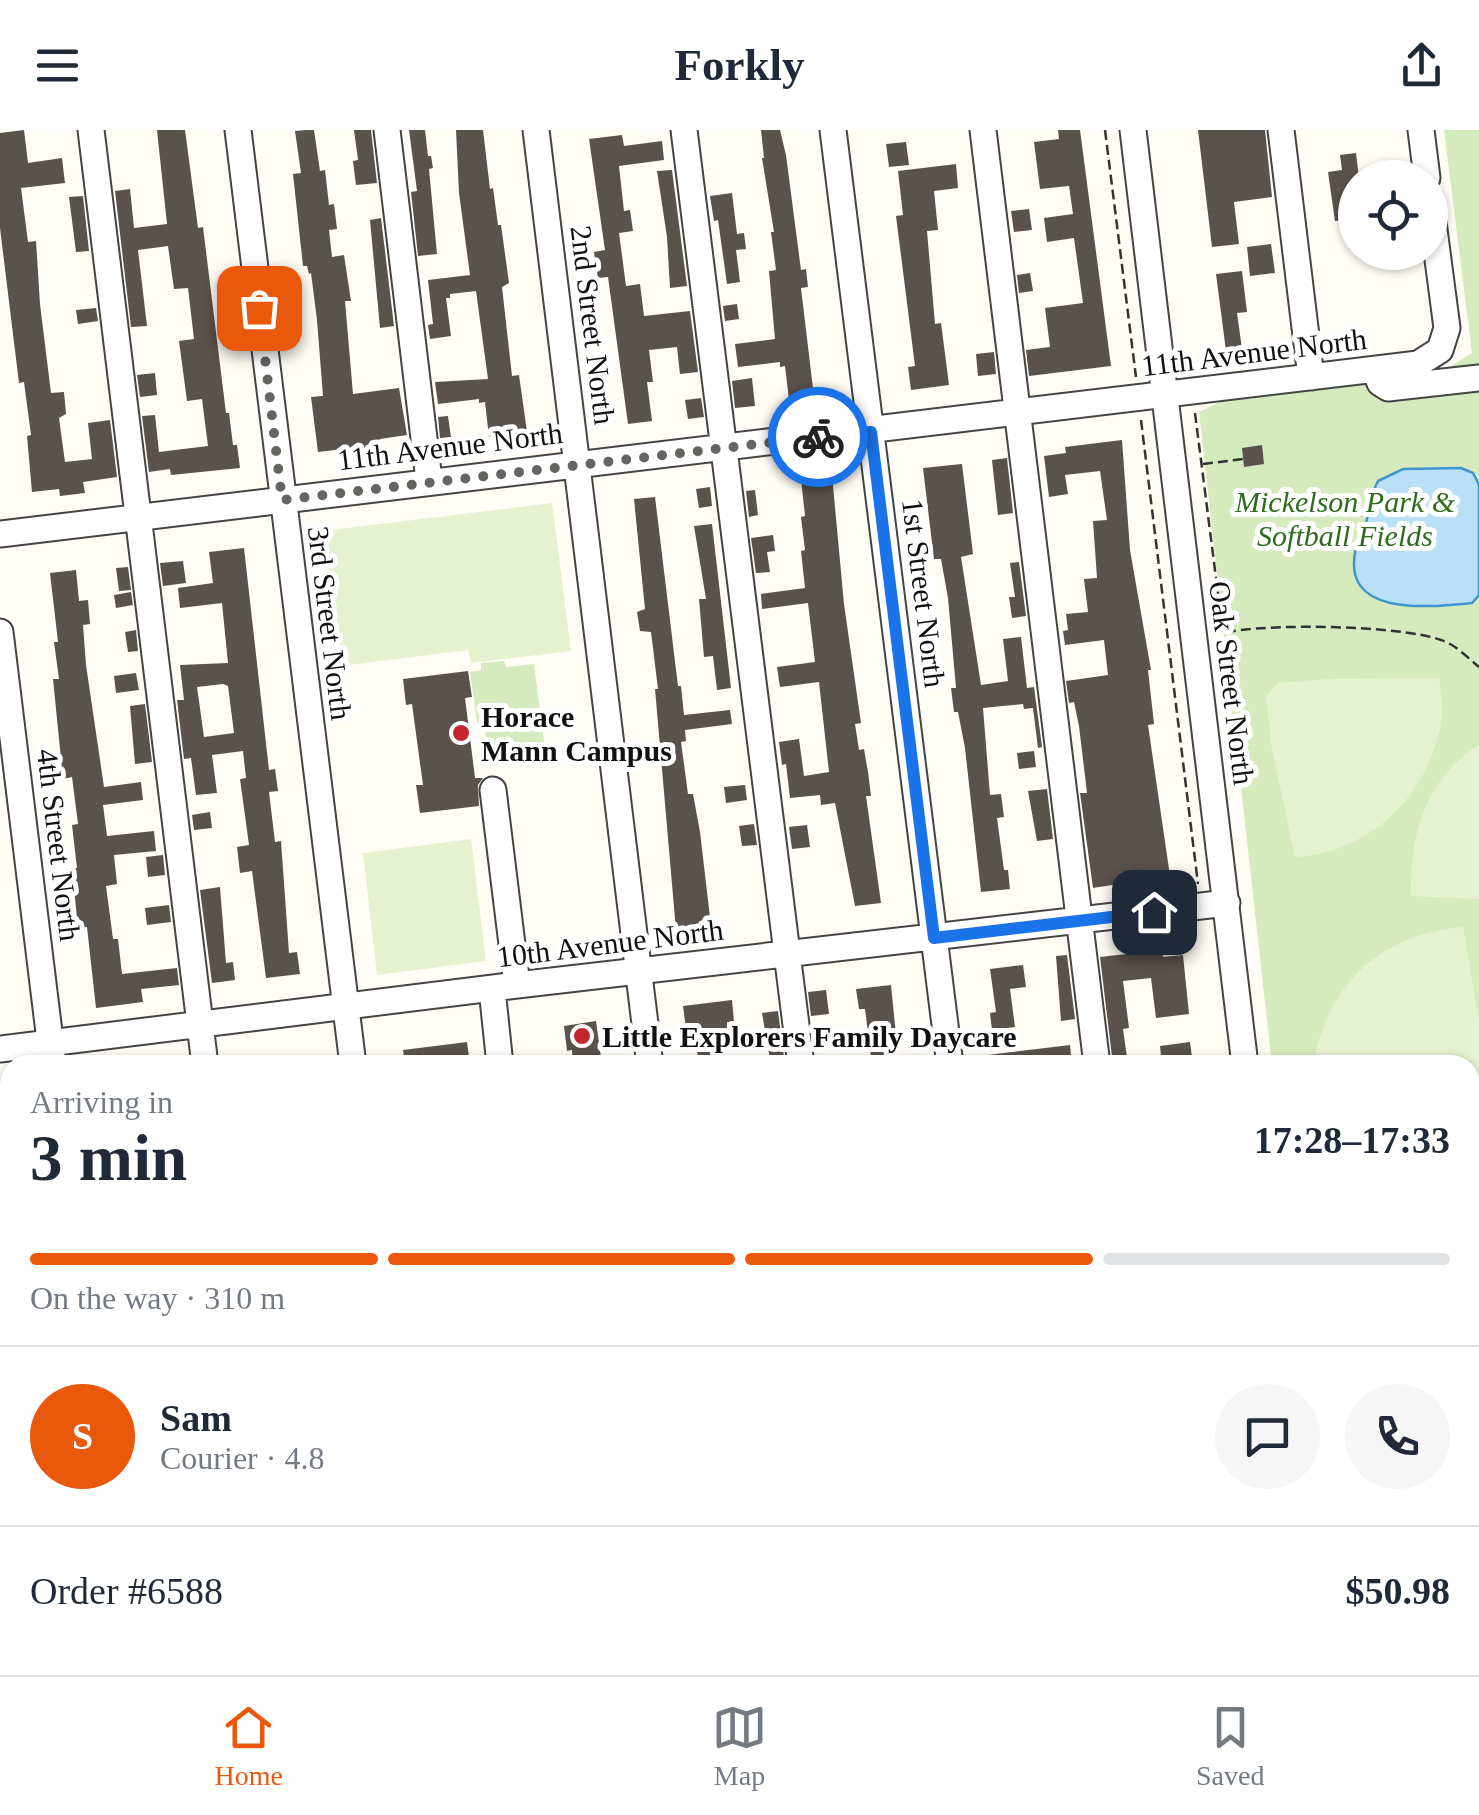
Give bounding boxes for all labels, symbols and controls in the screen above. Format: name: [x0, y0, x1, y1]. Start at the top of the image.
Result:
icon: menu: [30, 38, 85, 93]
icon: share: [1394, 38, 1449, 93]
text: Forkly: [675, 40, 805, 90]
map controls: [1338, 160, 1448, 270]
button: locate: [1338, 160, 1448, 270]
street label: 2nd Street North: [564, 224, 622, 426]
pin: [217, 266, 302, 351]
icon: bag: [232, 281, 287, 336]
street label: 11th Avenue North: [1140, 322, 1368, 382]
courier: [768, 387, 868, 487]
icon: bike: [791, 410, 846, 465]
street label: 11th Avenue North: [336, 416, 564, 476]
park label: Mickelson Park & Softball Fields: [1234, 485, 1456, 552]
street label: 1st Street North: [896, 497, 952, 689]
street label: 3rd Street North: [302, 524, 358, 722]
street label: Oak Street North: [1203, 579, 1261, 787]
place label: Horace Mann Campus: [481, 700, 672, 767]
marker: Horace Mann Campus: [450, 722, 472, 744]
street label: 4th Street North: [31, 747, 87, 943]
pin: [1112, 870, 1197, 955]
icon: home: [1127, 885, 1182, 940]
street label: 10th Avenue North: [495, 913, 725, 973]
place label: Little Explorers Family Daycare: [602, 1020, 1017, 1053]
marker: Little Explorers Family Daycare: [571, 1025, 593, 1047]
text: Arriving in: [30, 1084, 173, 1120]
text: 17:28–17:33: [1254, 1119, 1450, 1161]
text: 3 min: [30, 1122, 187, 1194]
text: On the way · 310 m: [30, 1280, 285, 1316]
button: chat: [1215, 1384, 1320, 1489]
button: phone: [1345, 1384, 1450, 1489]
text: Sam: [160, 1397, 232, 1439]
text: S: [72, 1415, 93, 1457]
text: Courier · 4.8: [160, 1440, 324, 1476]
text: Order #6588: [30, 1570, 223, 1612]
text: $50.98: [1346, 1570, 1450, 1612]
tab: Home: [215, 1700, 283, 1792]
tab: Map: [712, 1700, 767, 1792]
tab: Saved: [1196, 1700, 1264, 1792]

